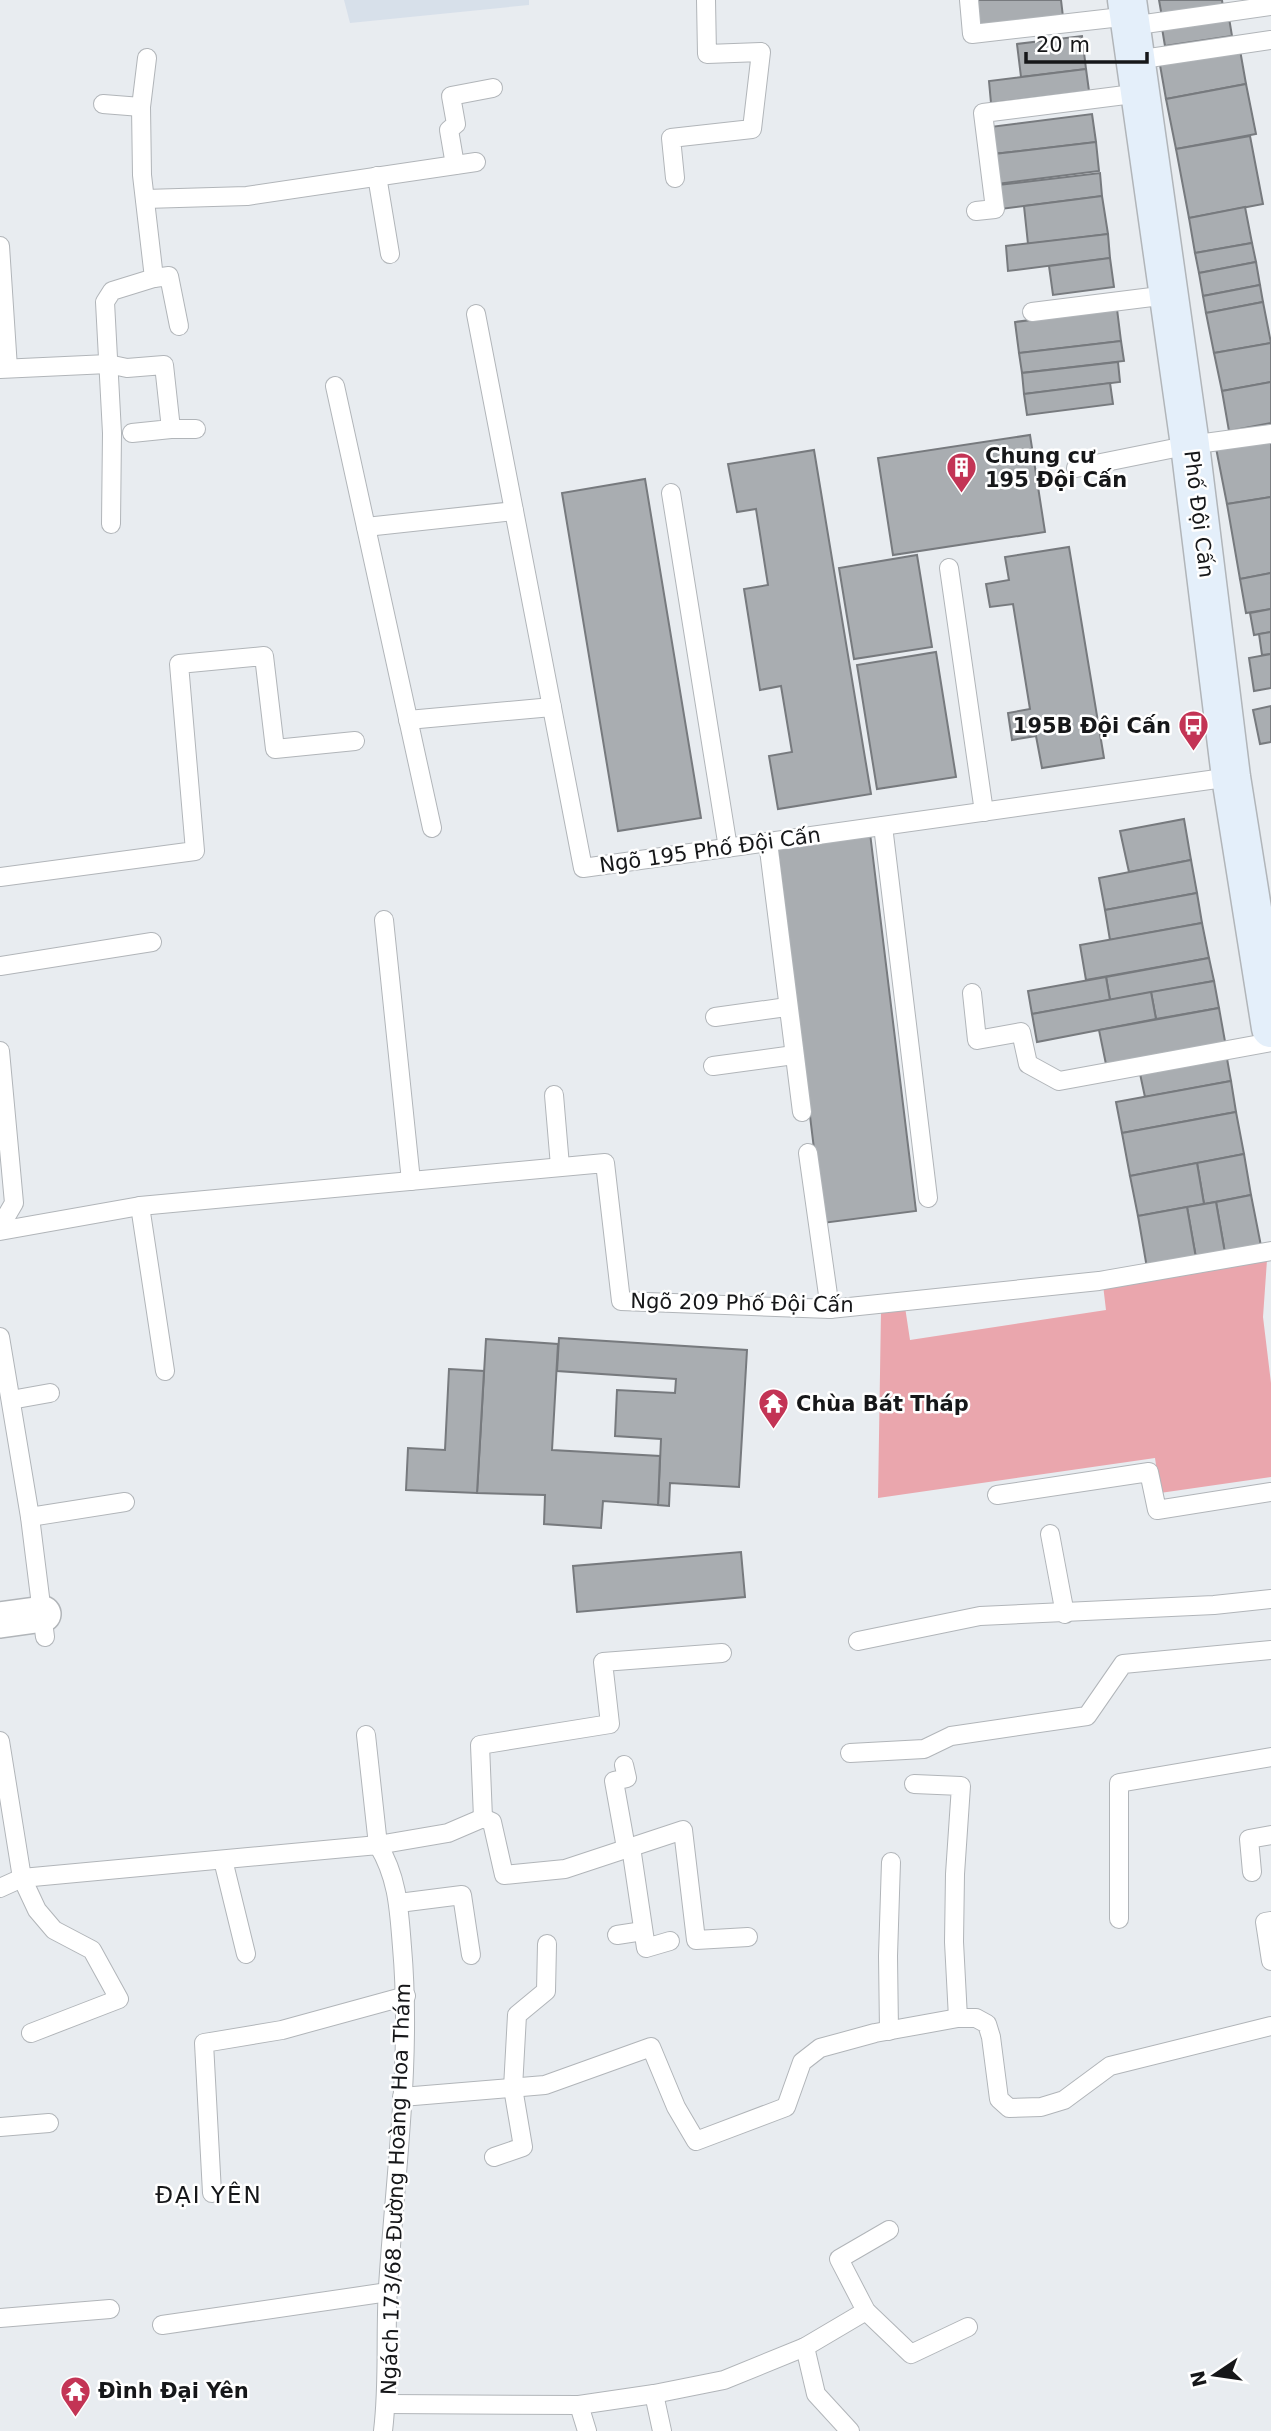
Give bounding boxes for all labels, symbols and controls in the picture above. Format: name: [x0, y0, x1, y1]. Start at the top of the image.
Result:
scale bar: [1026, 21, 1147, 65]
text: 20 m: [1036, 33, 1090, 57]
place label: Chung cư 195 Đội Cấn: [985, 444, 1127, 492]
street label: Phố Đội Cấn: [1179, 449, 1219, 579]
building icon: Chung cư 195 Đội Cấn: [945, 451, 979, 495]
bus stop icon: 195B Đội Cấn: [1177, 709, 1211, 753]
place label: 195B Đội Cấn: [1013, 714, 1171, 738]
street label: Ngõ 195 Phố Đội Cấn: [598, 823, 822, 877]
street label: Ngõ 209 Phố Đội Cấn: [630, 1289, 854, 1317]
temple icon: Chùa Bát Tháp: [756, 1387, 790, 1431]
place label: Chùa Bát Tháp: [796, 1392, 969, 1416]
street label: Ngách 173/68 Đường Hoàng Hoa Thám: [377, 1983, 415, 2395]
district label: ĐẠI YÊN: [155, 2181, 263, 2208]
north arrow: [1180, 2340, 1250, 2410]
text: N: [1186, 2369, 1211, 2389]
temple icon: Đình Đại Yên: [58, 2374, 92, 2418]
place label: Đình Đại Yên: [98, 2379, 249, 2403]

